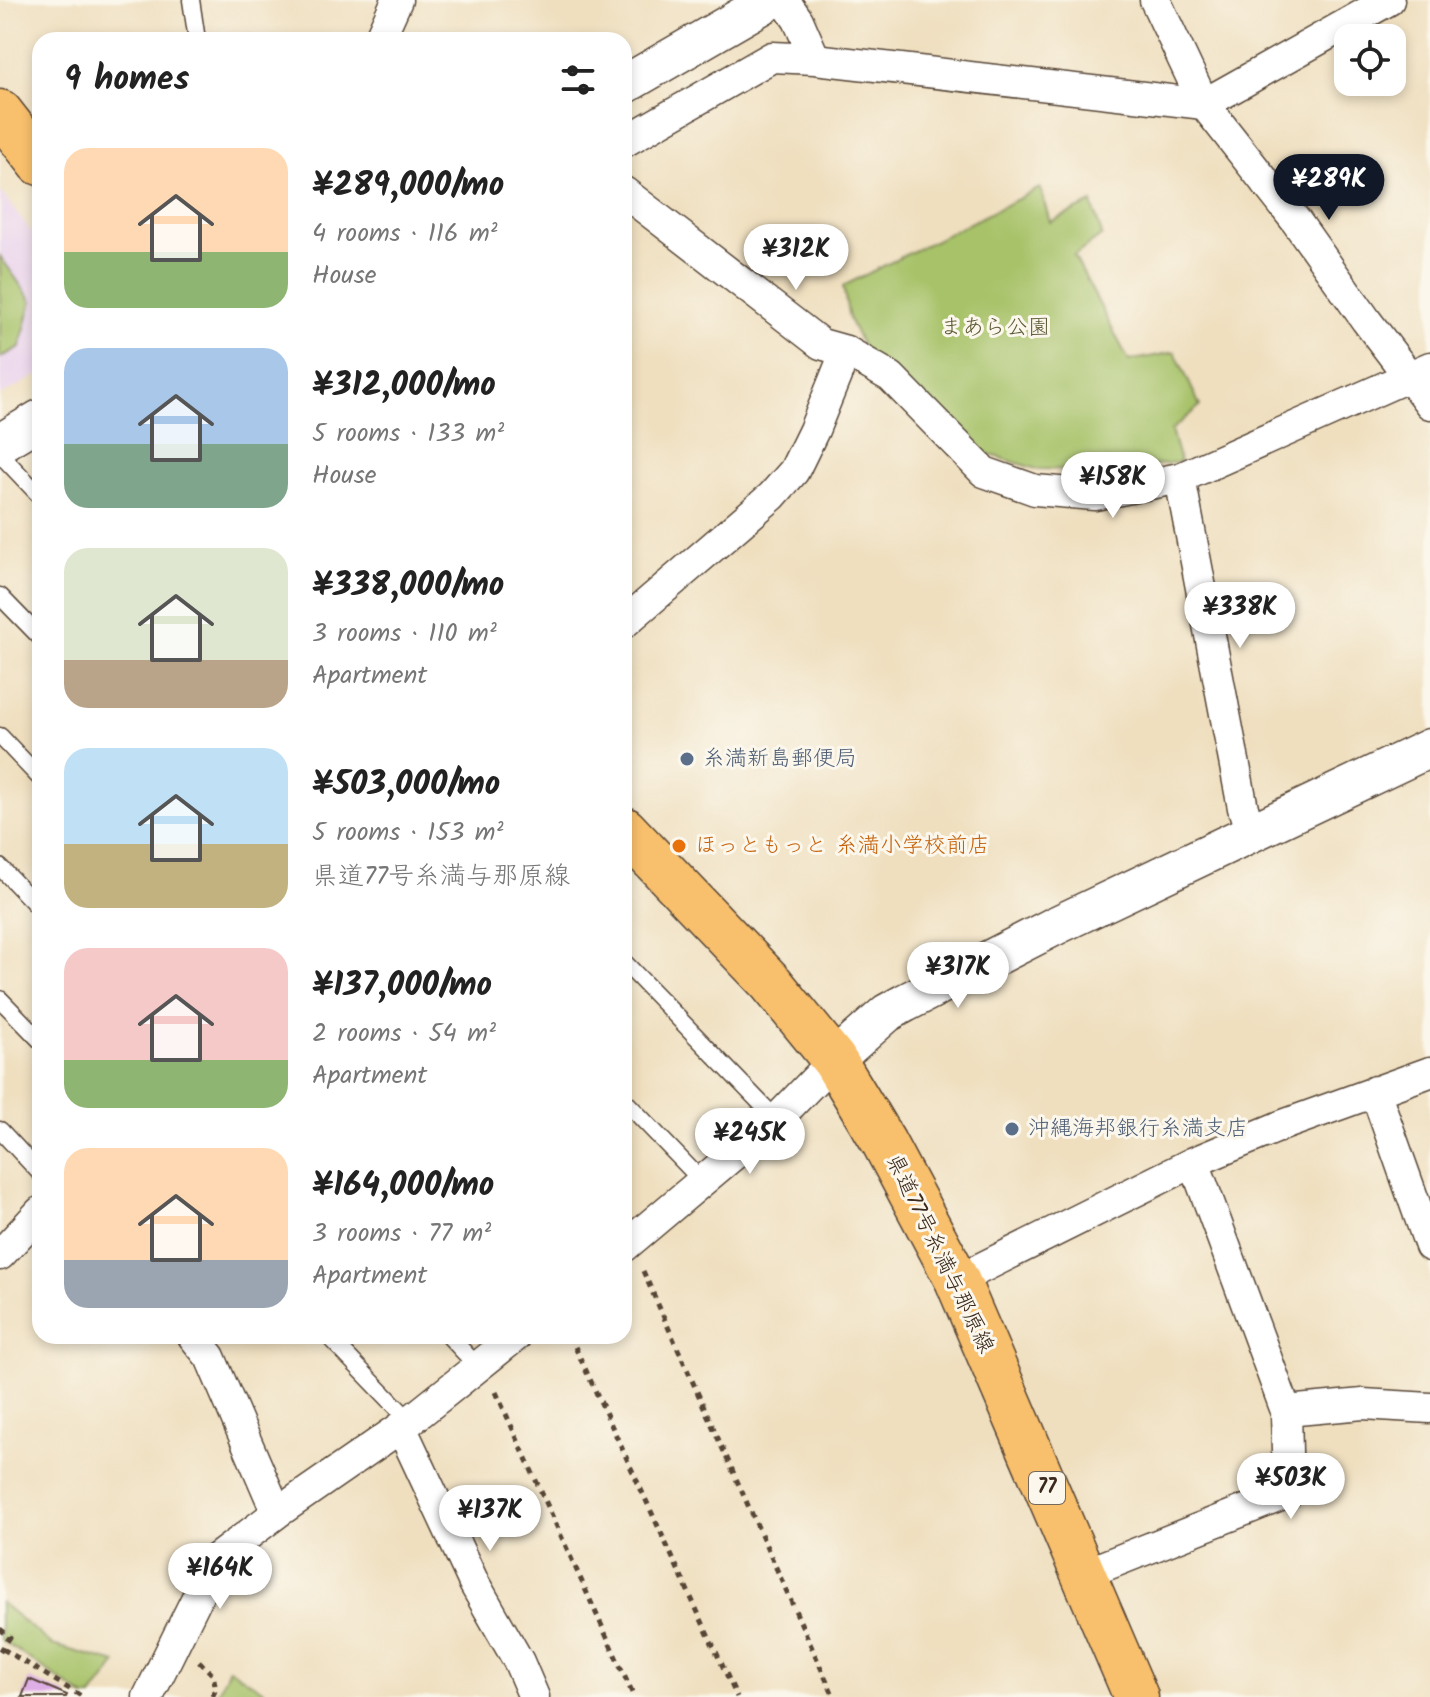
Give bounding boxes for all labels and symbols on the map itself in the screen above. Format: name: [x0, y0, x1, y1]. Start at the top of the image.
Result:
pin: ¥289K: [1273, 154, 1385, 222]
pin: ¥312K: [740, 224, 852, 292]
park label: まあら公園: [940, 311, 1050, 346]
pin: ¥158K: [1057, 452, 1169, 520]
pin: ¥338K: [1184, 582, 1296, 650]
place label: 糸満新島郵便局: [703, 742, 857, 777]
marker: 糸満新島郵便局: [678, 750, 696, 768]
place label: ほっともっと 糸満小学校前店: [695, 829, 990, 864]
marker: ほっともっと 糸満小学校前店: [670, 837, 688, 855]
pin: ¥317K: [902, 942, 1014, 1010]
pin: ¥245K: [694, 1108, 806, 1176]
place label: 沖縄海邦銀行糸満支店: [1028, 1112, 1248, 1147]
marker: 沖縄海邦銀行糸満支店: [1003, 1120, 1021, 1138]
street label: 県道77号糸満与那原線: [875, 1148, 1003, 1360]
pin: ¥503K: [1235, 1453, 1347, 1521]
road number: 77: [1029, 1472, 1065, 1504]
pin: ¥137K: [434, 1485, 546, 1553]
pin: ¥164K: [164, 1543, 276, 1611]

